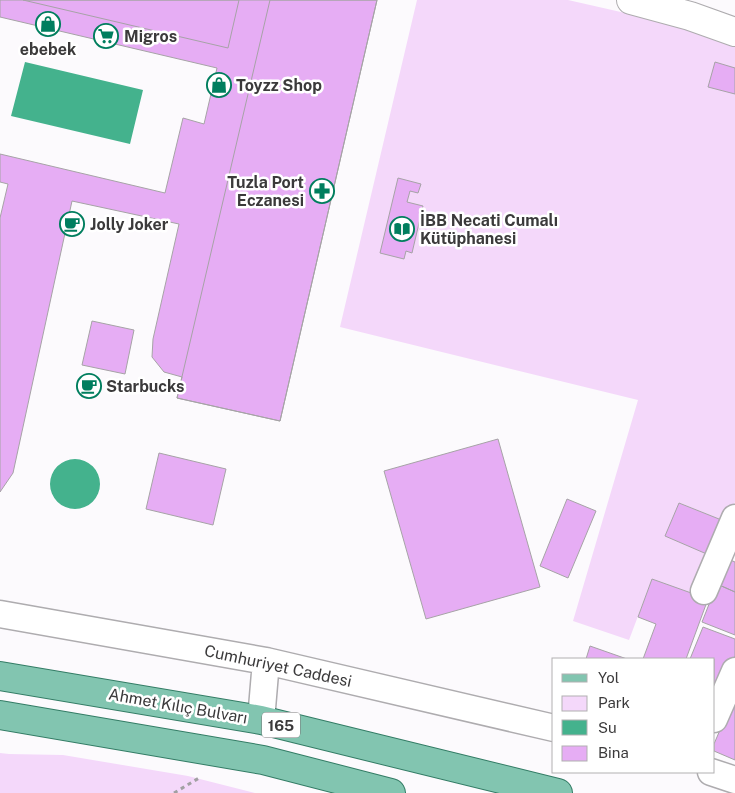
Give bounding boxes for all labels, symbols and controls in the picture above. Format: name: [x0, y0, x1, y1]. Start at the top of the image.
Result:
shop icon: ebebek: [35, 11, 61, 37]
supermarket icon: Migros: [93, 23, 119, 49]
place label: Migros: [124, 27, 177, 46]
place label: ebebek: [20, 40, 76, 59]
shop icon: Toyzz Shop: [206, 72, 232, 98]
place label: Toyzz Shop: [236, 76, 322, 95]
place label: Tuzla Port Eczanesi: [227, 173, 304, 210]
pharmacy icon: Tuzla Port Eczanesi: [309, 178, 335, 204]
place label: İBB Necati Cumalı Kütüphanesi: [420, 210, 558, 248]
cafe icon: Jolly Joker: [59, 211, 85, 237]
place label: Jolly Joker: [90, 215, 169, 234]
library icon: İBB Necati Cumalı Kütüphanesi: [389, 216, 415, 242]
cafe icon: Starbucks: [76, 373, 102, 399]
place label: Starbucks: [106, 377, 184, 396]
street label: Cumhuriyet Caddesi: [203, 641, 353, 691]
legend: [552, 658, 715, 773]
text: Yol: [598, 669, 619, 686]
street label: Ahmet Kılıç Bulvarı: [107, 684, 249, 728]
text: Park: [598, 694, 630, 711]
road number: 165: [262, 712, 300, 738]
text: Su: [598, 719, 617, 736]
text: Bina: [598, 744, 629, 761]

